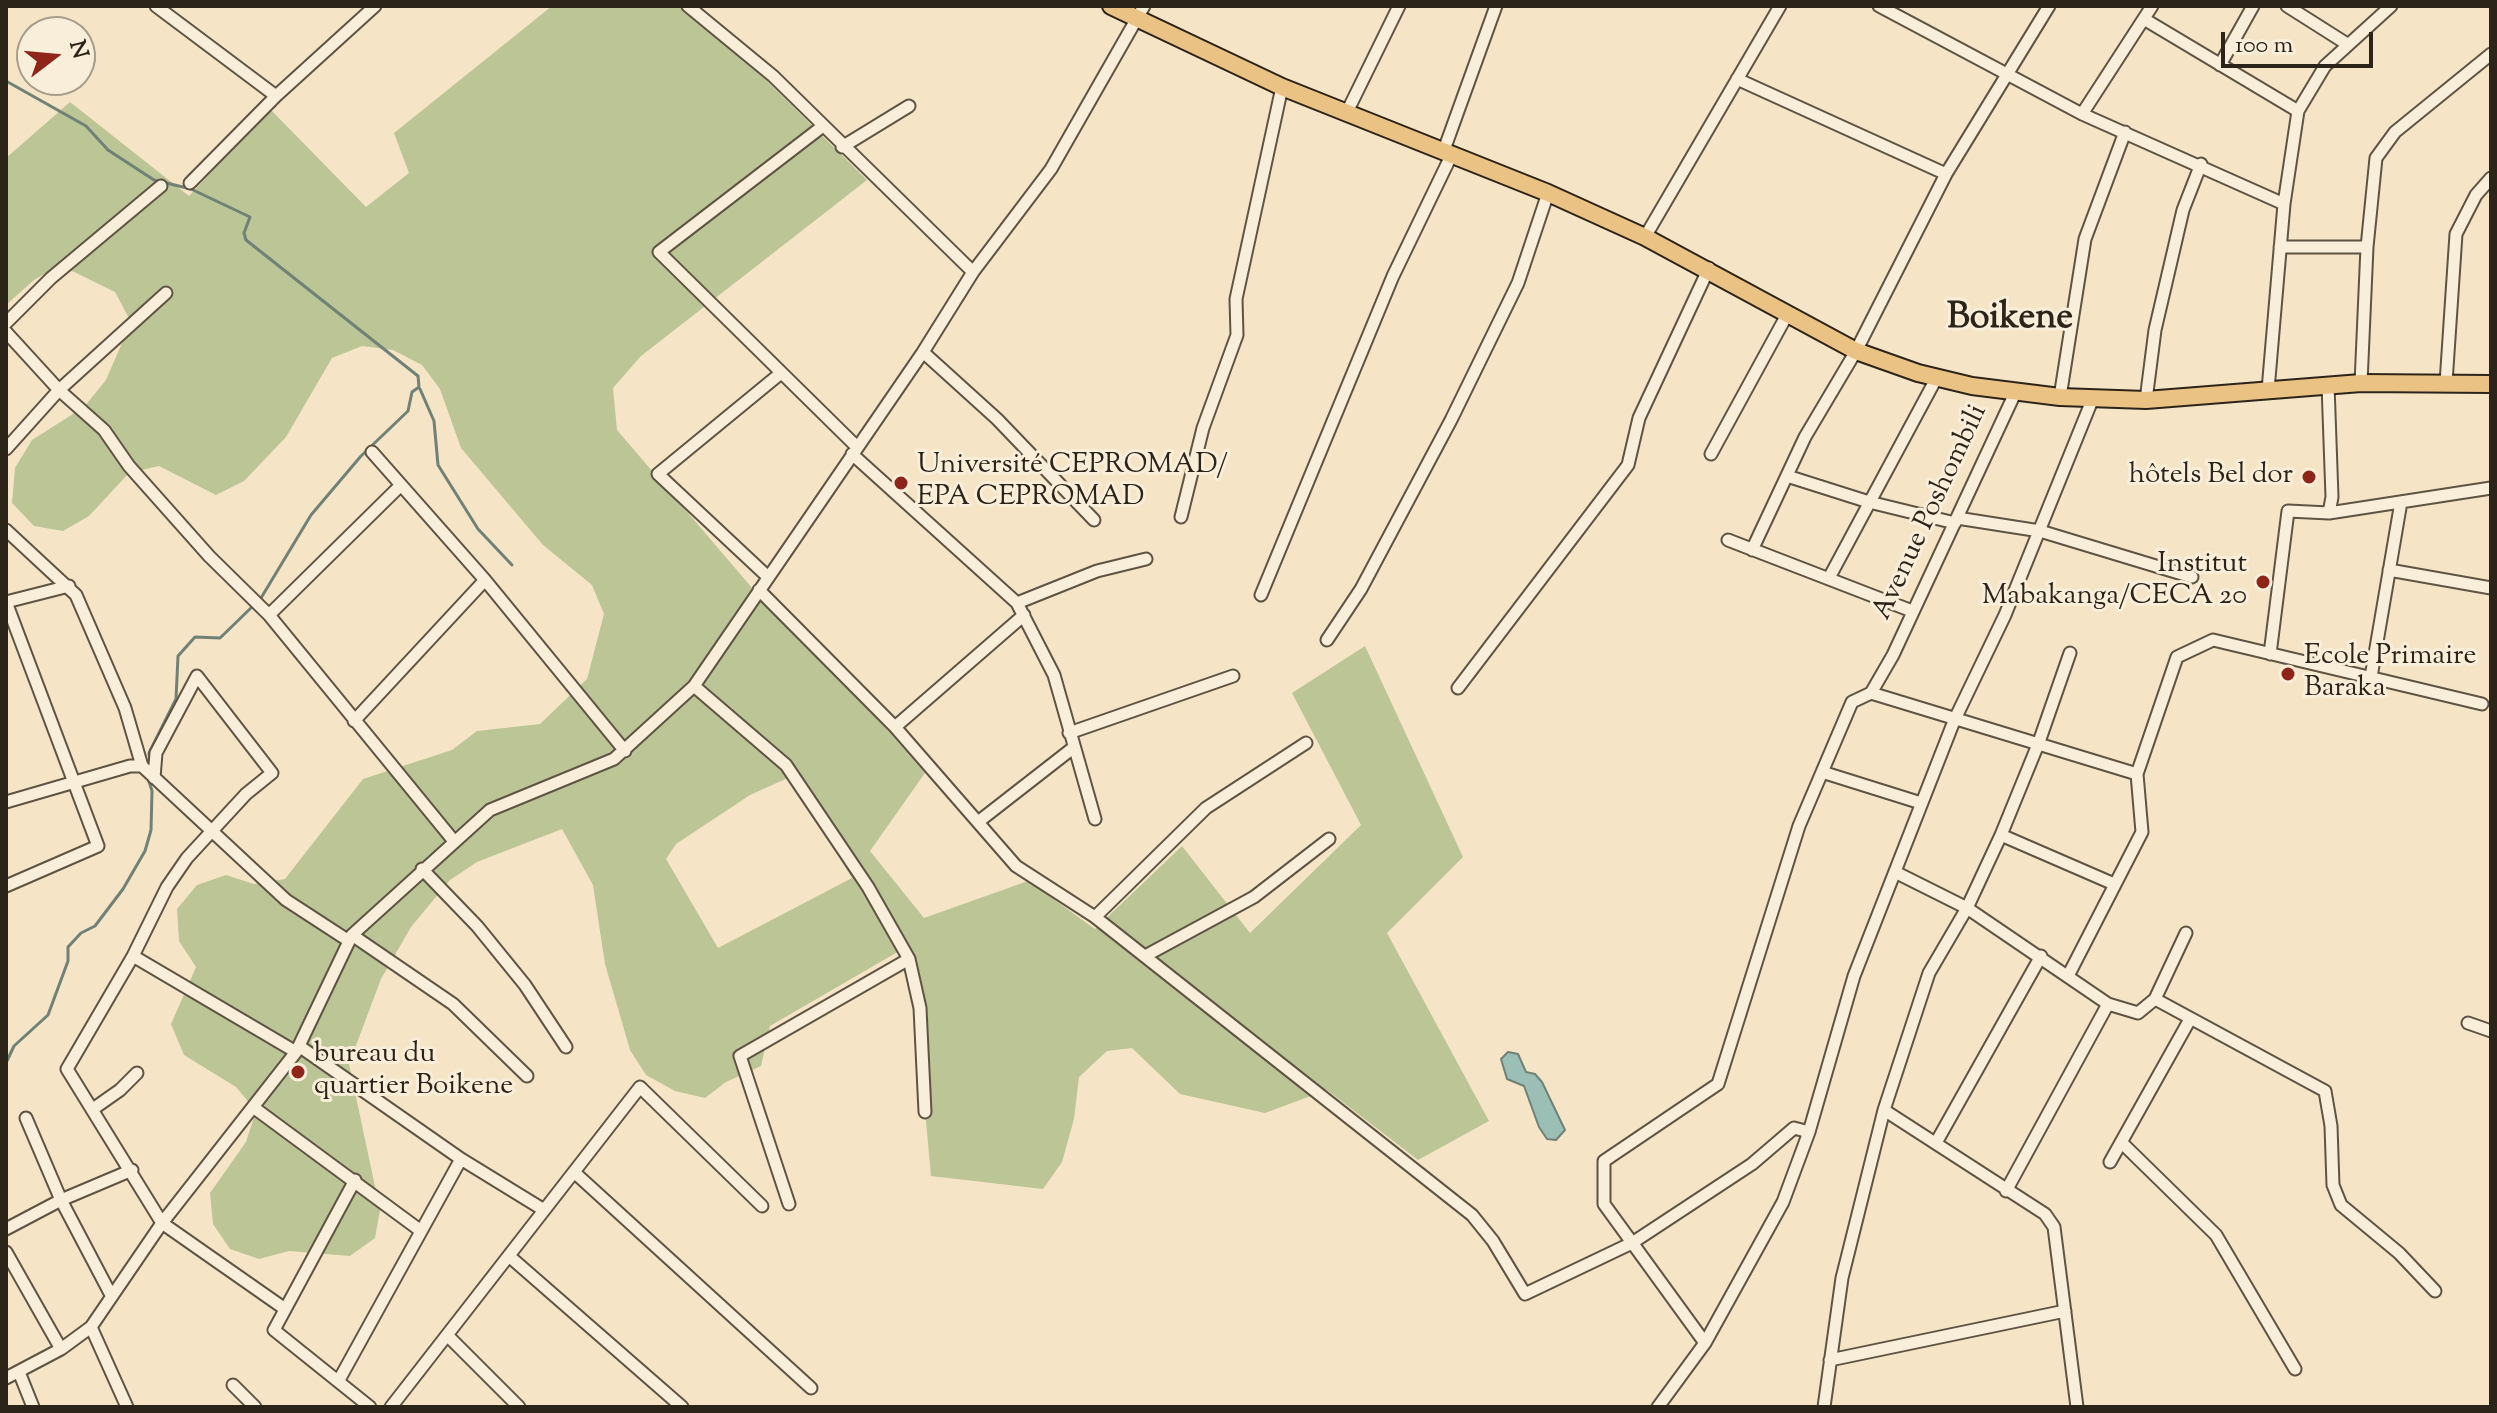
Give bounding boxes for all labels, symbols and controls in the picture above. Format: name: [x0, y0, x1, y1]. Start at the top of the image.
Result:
north arrow: [16, 16, 96, 96]
scale bar: [2225, 16, 2377, 66]
text: 100 m: [2235, 29, 2293, 63]
text: N: [59, 37, 95, 63]
district label: Boikene: [1947, 299, 2073, 343]
street label: Avenue Poshombili: [1867, 400, 1997, 626]
place label: Université CEPROMAD/ EPA CEPROMAD: [917, 450, 1228, 516]
place label: hôtels Bel dor: [2129, 460, 2293, 494]
marker: hôtels Bel dor: [2300, 468, 2318, 486]
marker: Université CEPROMAD/ EPA CEPROMAD: [892, 474, 910, 492]
place label: Institut Mabakanga/CECA 20: [1982, 549, 2247, 615]
marker: Institut Mabakanga/CECA 20: [2254, 573, 2272, 591]
place label: Ecole Primaire Baraka: [2304, 641, 2477, 707]
marker: Ecole Primaire Baraka: [2279, 665, 2297, 683]
place label: bureau du quartier Boikene: [314, 1039, 513, 1105]
marker: bureau du quartier Boikene: [289, 1063, 307, 1081]

